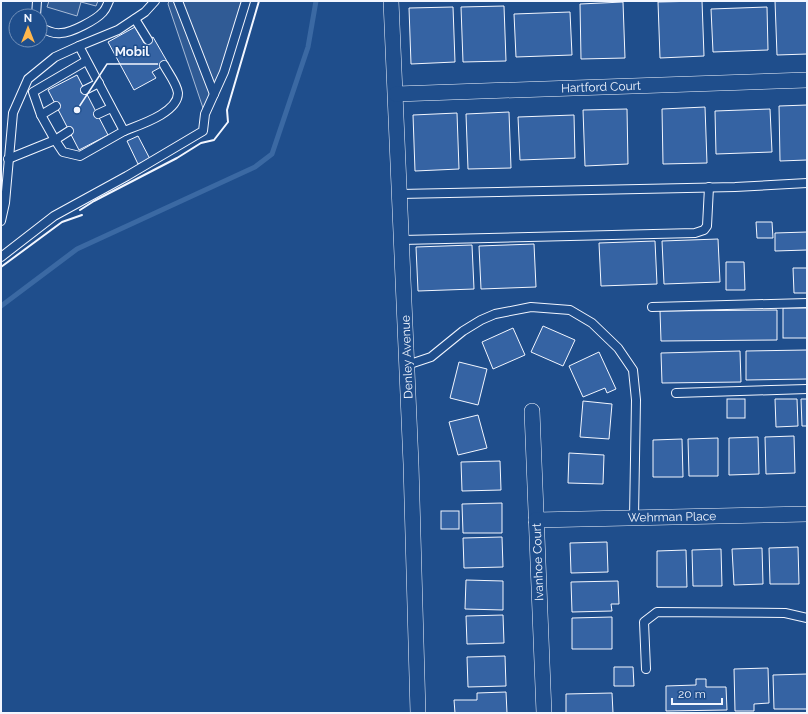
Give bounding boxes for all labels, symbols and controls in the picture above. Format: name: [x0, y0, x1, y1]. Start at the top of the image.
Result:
north arrow: [8, 8, 48, 48]
text: N: [24, 12, 32, 25]
callout: Mobil: [107, 39, 158, 64]
text: Mobil: [115, 44, 150, 59]
street label: Hartford Court: [561, 79, 641, 95]
street label: Denley Avenue: [399, 315, 415, 399]
street label: Wehrman Place: [628, 509, 716, 525]
street label: Ivanhoe Court: [530, 523, 546, 601]
scale bar: [672, 680, 722, 706]
text: 20 m: [678, 687, 706, 701]

